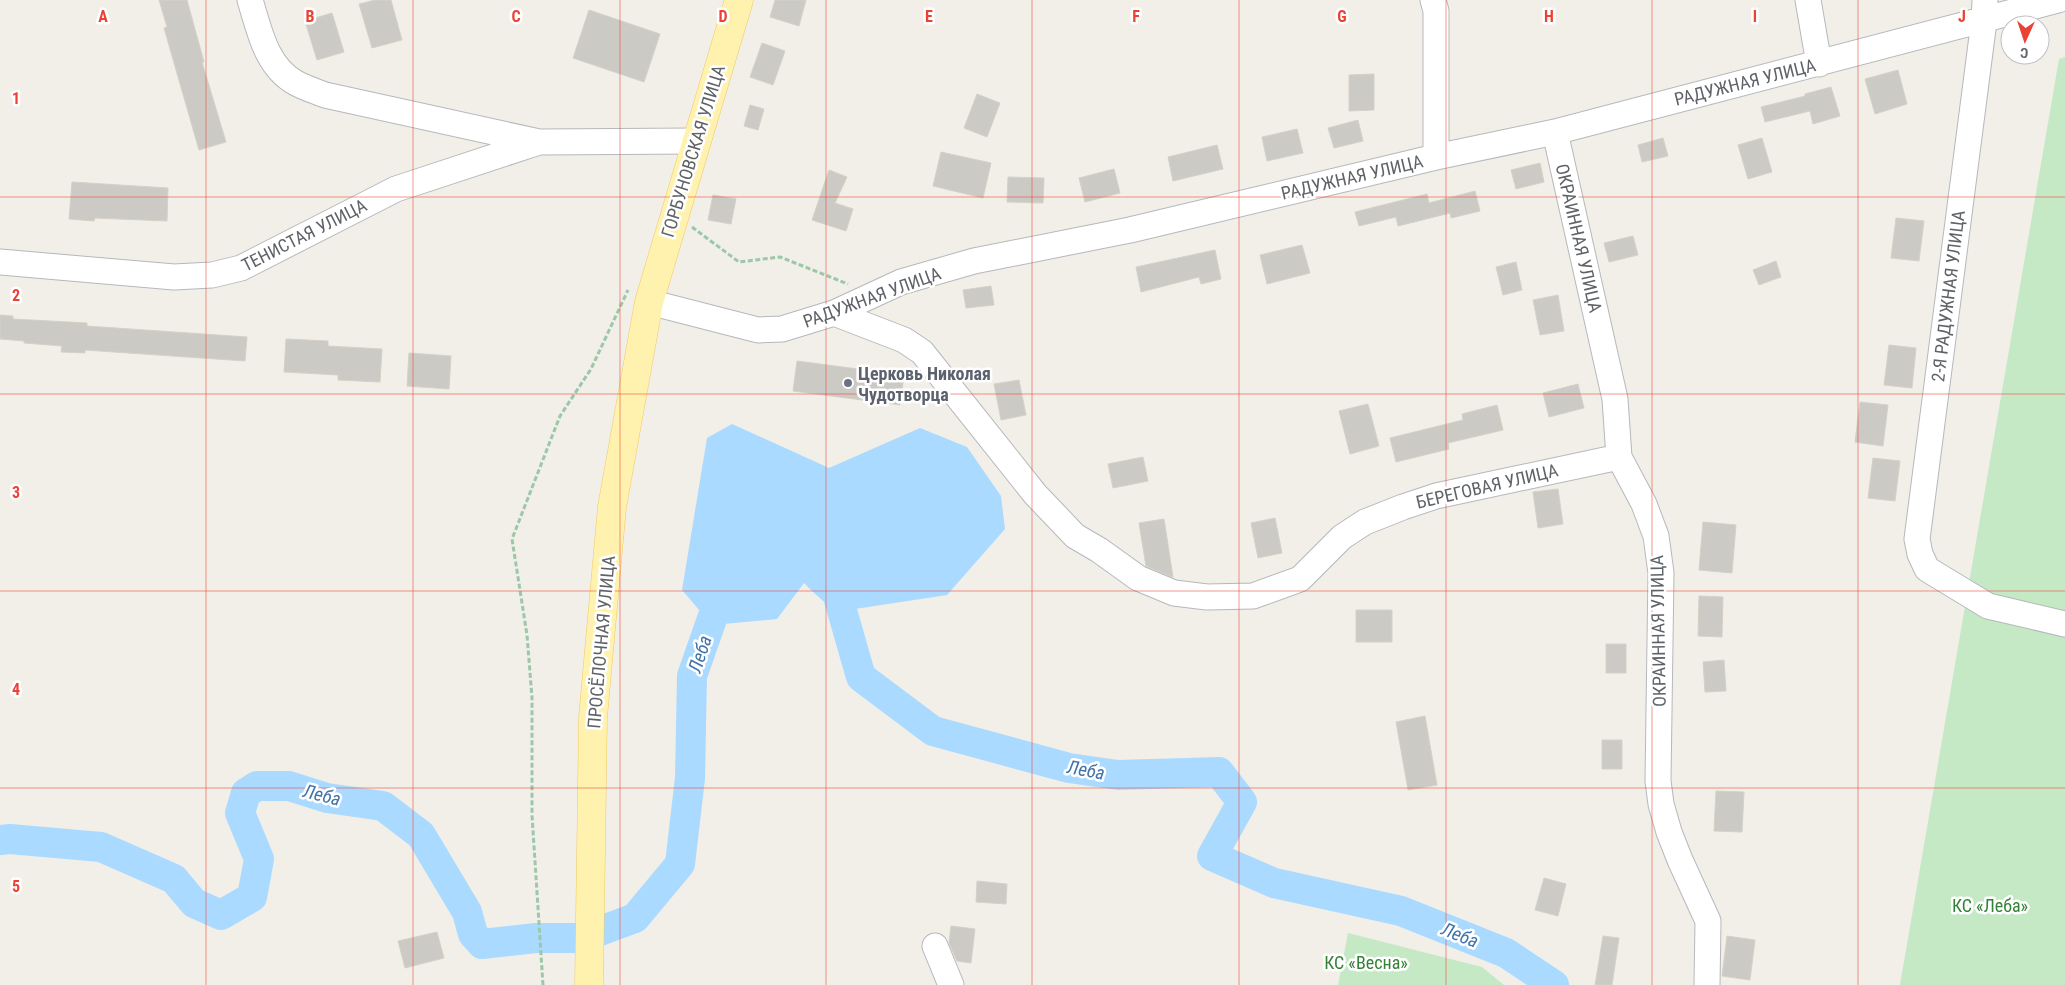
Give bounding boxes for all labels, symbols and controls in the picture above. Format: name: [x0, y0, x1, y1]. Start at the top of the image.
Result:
text: A: [98, 7, 108, 26]
text: B: [306, 7, 315, 26]
text: C: [511, 7, 521, 26]
text: D: [718, 7, 728, 26]
text: E: [925, 7, 933, 26]
text: F: [1132, 7, 1140, 26]
text: G: [1337, 7, 1347, 26]
text: H: [1544, 7, 1554, 26]
text: I: [1753, 7, 1757, 26]
text: J: [1958, 7, 1966, 26]
north arrow: [2000, 15, 2050, 65]
text: С: [2020, 45, 2029, 61]
street label: РАДУЖНАЯ УЛИЦА: [1672, 54, 1818, 110]
street label: ГОРБУНОВСКАЯ УЛИЦА: [657, 62, 729, 240]
text: 1: [12, 89, 20, 108]
street label: РАДУЖНАЯ УЛИЦА: [1279, 150, 1426, 204]
street label: ОКРАИННАЯ УЛИЦА: [1552, 162, 1606, 315]
street label: ТЕНИСТАЯ УЛИЦА: [238, 194, 371, 276]
street label: 2-Я РАДУЖНАЯ УЛИЦА: [1927, 208, 1969, 383]
street label: РАДУЖНАЯ УЛИЦА: [800, 262, 944, 332]
text: 2: [12, 286, 20, 305]
place label: Церковь Николая Чудотворца: [858, 363, 991, 405]
marker: Церковь Николая Чудотворца: [842, 377, 854, 389]
street label: БЕРЕГОВАЯ УЛИЦА: [1414, 459, 1561, 513]
text: 3: [12, 483, 20, 502]
street label: ПРОСЁЛОЧНАЯ УЛИЦА: [583, 554, 619, 729]
street label: ОКРАИННАЯ УЛИЦА: [1646, 554, 1670, 707]
water label: Леба: [683, 632, 717, 676]
text: 4: [12, 680, 20, 699]
water label: Леба: [1064, 755, 1107, 785]
water label: Леба: [300, 779, 343, 811]
text: 5: [12, 877, 20, 896]
park label: КС «Леба»: [1952, 895, 2028, 916]
water label: Леба: [1437, 917, 1482, 953]
park label: КС «Весна»: [1324, 952, 1408, 973]

